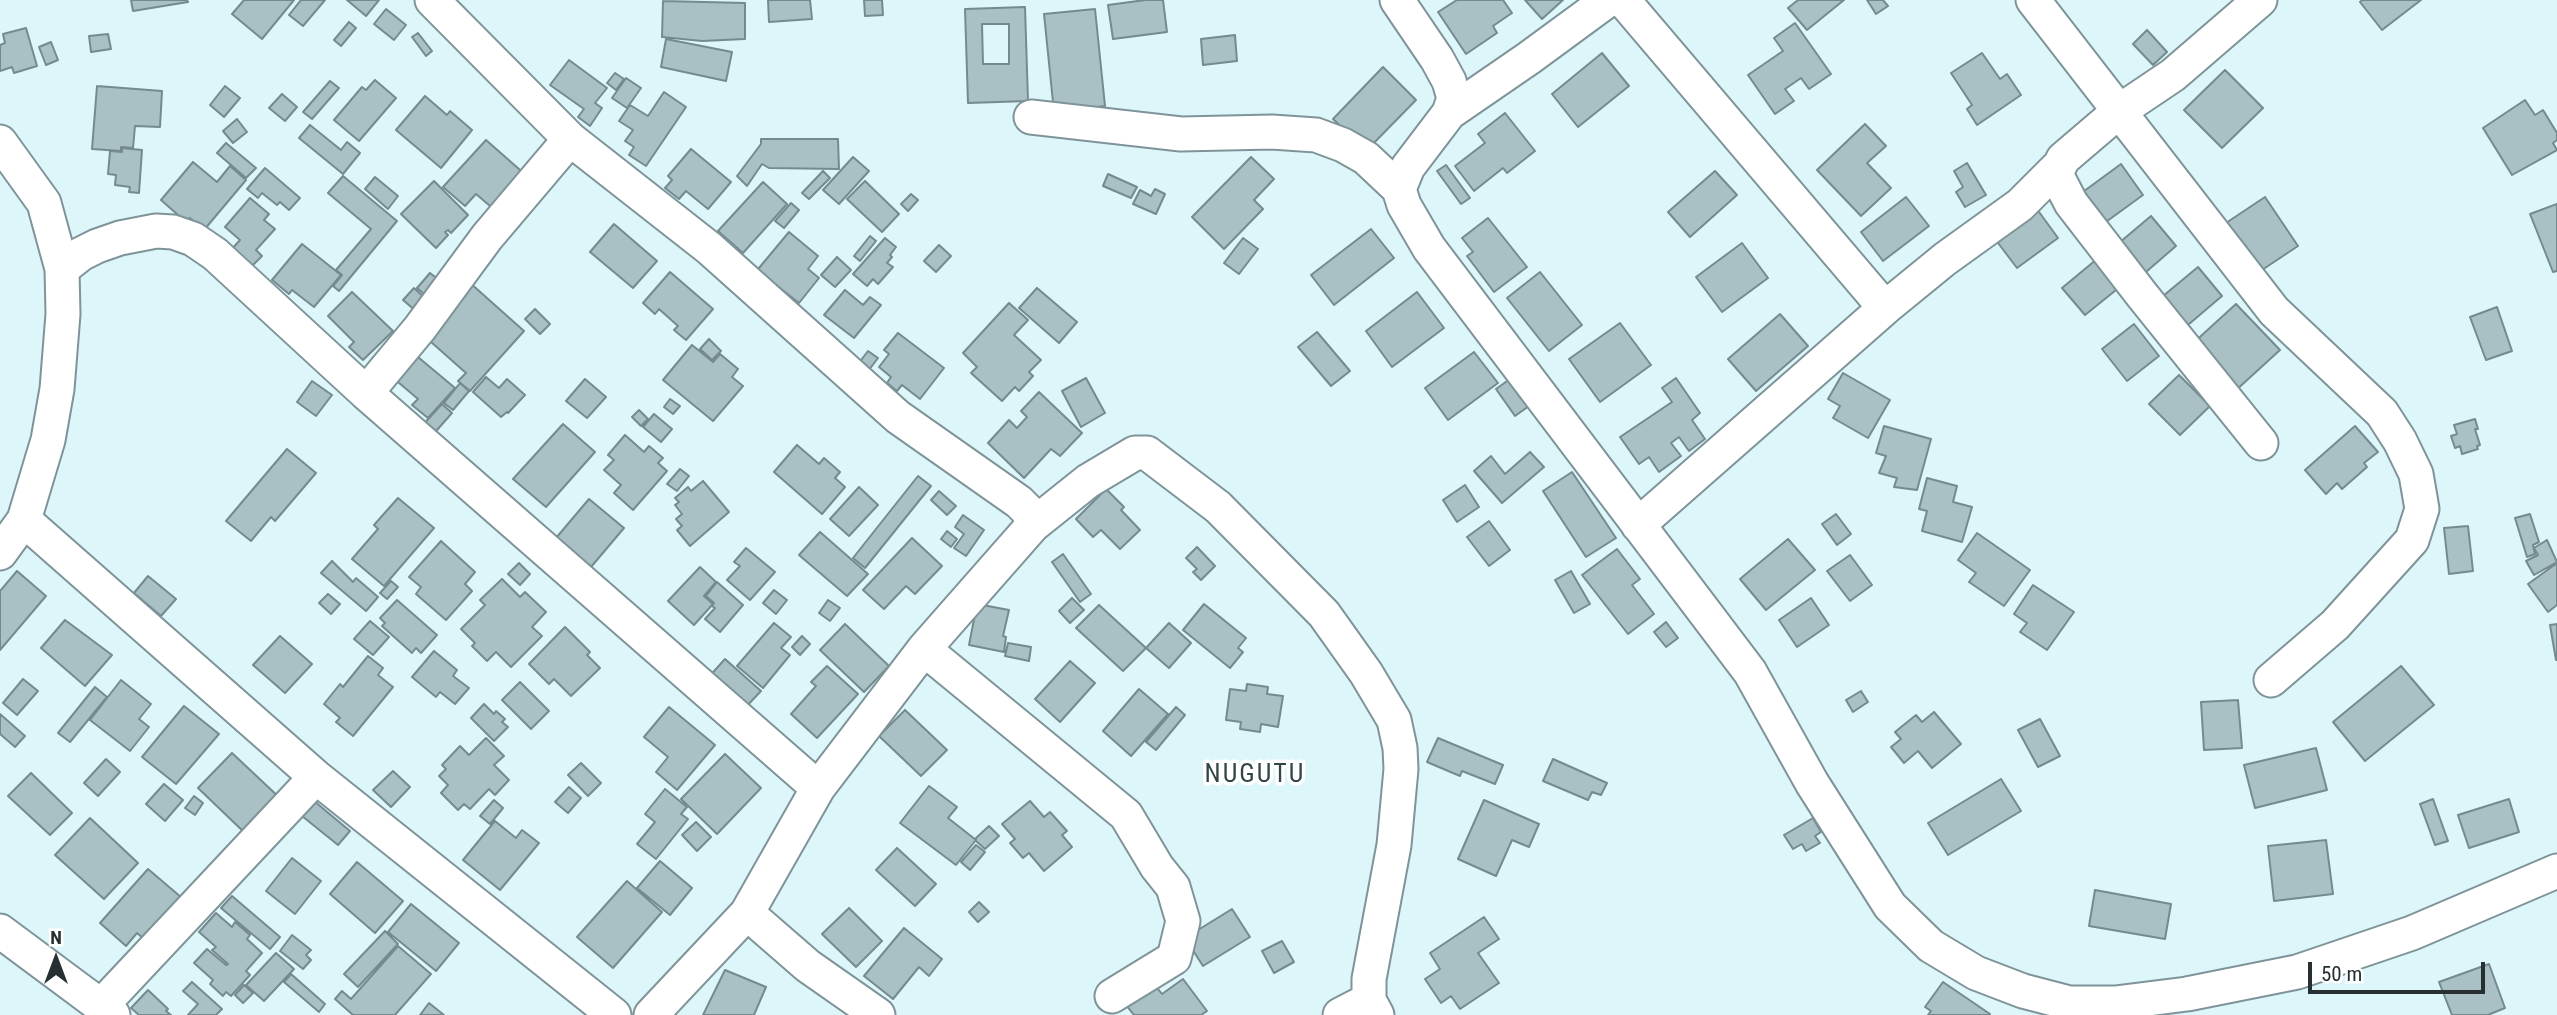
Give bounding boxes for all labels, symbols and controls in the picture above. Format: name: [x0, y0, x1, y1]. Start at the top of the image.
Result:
district label: NUGUTU: [1205, 759, 1305, 791]
north arrow: [21, 924, 91, 994]
text: N: [50, 926, 62, 949]
scale bar: [2312, 948, 2489, 992]
text: 50 m: [2321, 962, 2362, 986]

